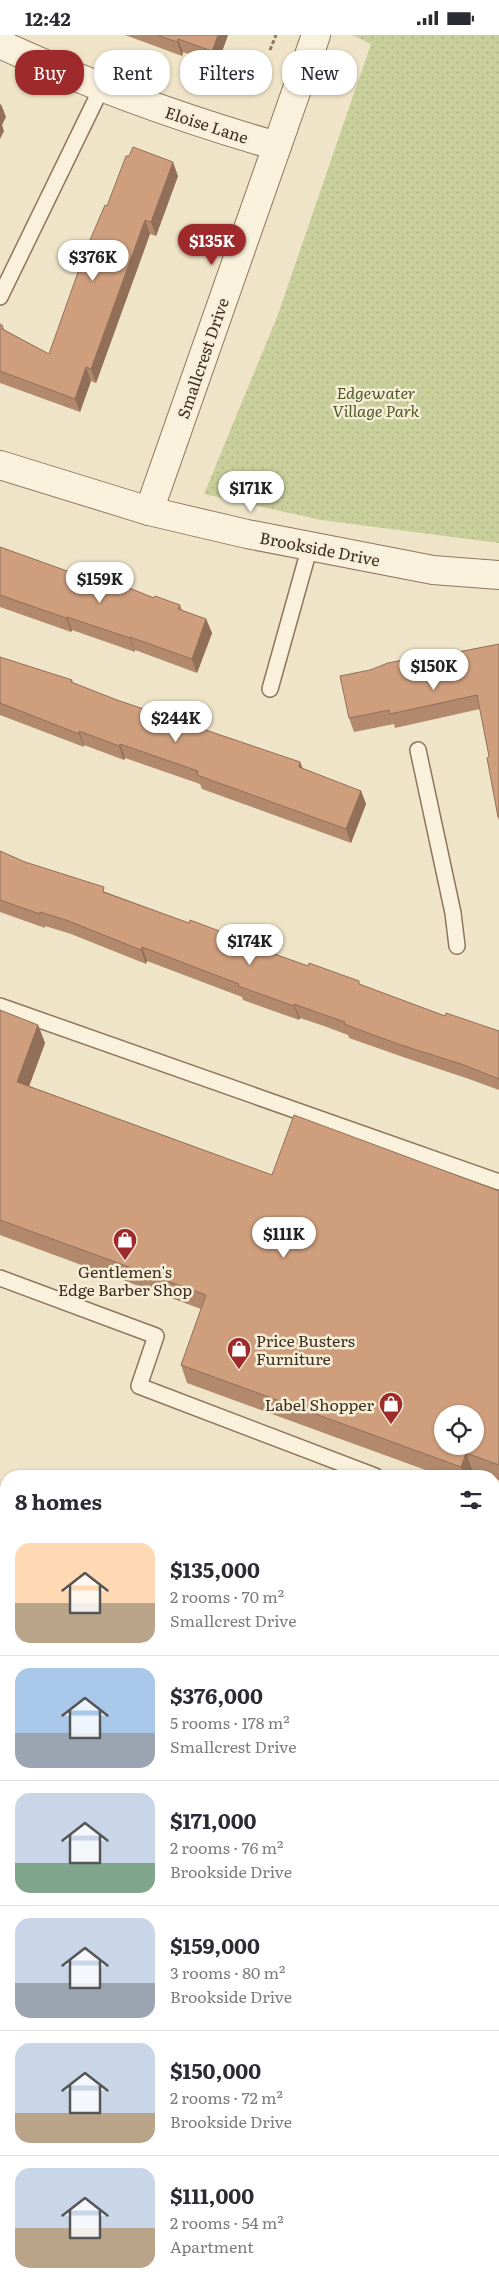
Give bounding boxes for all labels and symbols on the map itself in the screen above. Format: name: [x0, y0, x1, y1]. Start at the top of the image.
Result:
street label: Eloise Lane: [162, 99, 252, 149]
pin: $135K: [177, 223, 247, 266]
pin: $376K: [58, 239, 128, 282]
street label: Smallcrest Drive: [170, 294, 234, 422]
park label: Edgewater Village Park: [333, 380, 420, 422]
pin: $171K: [216, 471, 286, 513]
street label: Brookside Drive: [258, 525, 382, 571]
pin: $159K: [65, 561, 135, 604]
pin: $150K: [399, 649, 469, 691]
pin: $244K: [141, 701, 211, 743]
pin: $174K: [215, 923, 285, 966]
pin: $111K: [249, 1217, 319, 1259]
shop icon: Gentlemen's Edge Barber Shop: [112, 1227, 138, 1261]
place label: Gentlemen's Edge Barber Shop: [58, 1259, 192, 1301]
place label: Price Busters Furniture: [256, 1328, 355, 1370]
shop icon: Price Busters Furniture: [226, 1336, 252, 1370]
shop icon: Label Shopper: [378, 1391, 404, 1425]
place label: Label Shopper: [265, 1392, 374, 1416]

